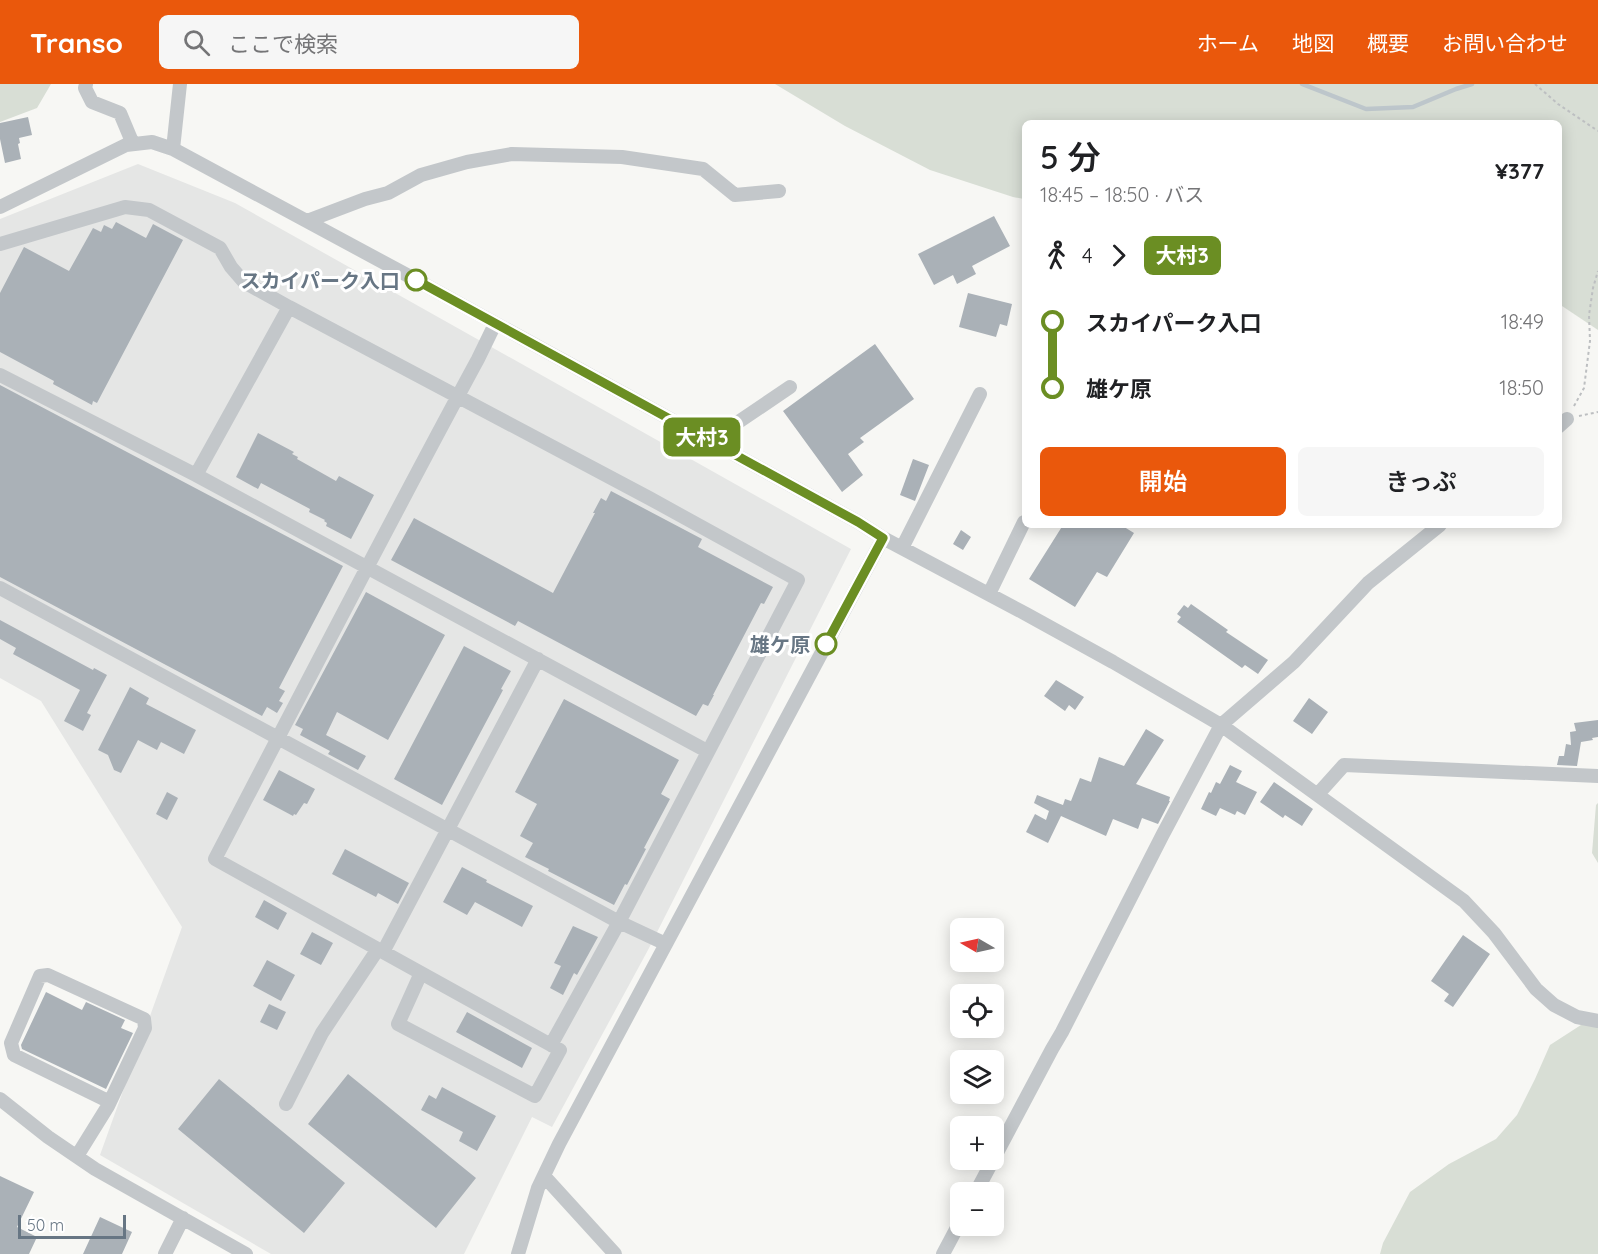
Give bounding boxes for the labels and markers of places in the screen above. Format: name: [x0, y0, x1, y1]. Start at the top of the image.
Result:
place label: スカイパーク入口: [240, 268, 400, 293]
marker: スカイパーク入口: [405, 269, 427, 291]
place label: 雄ケ原: [750, 632, 810, 657]
marker: 雄ケ原: [815, 633, 837, 655]

